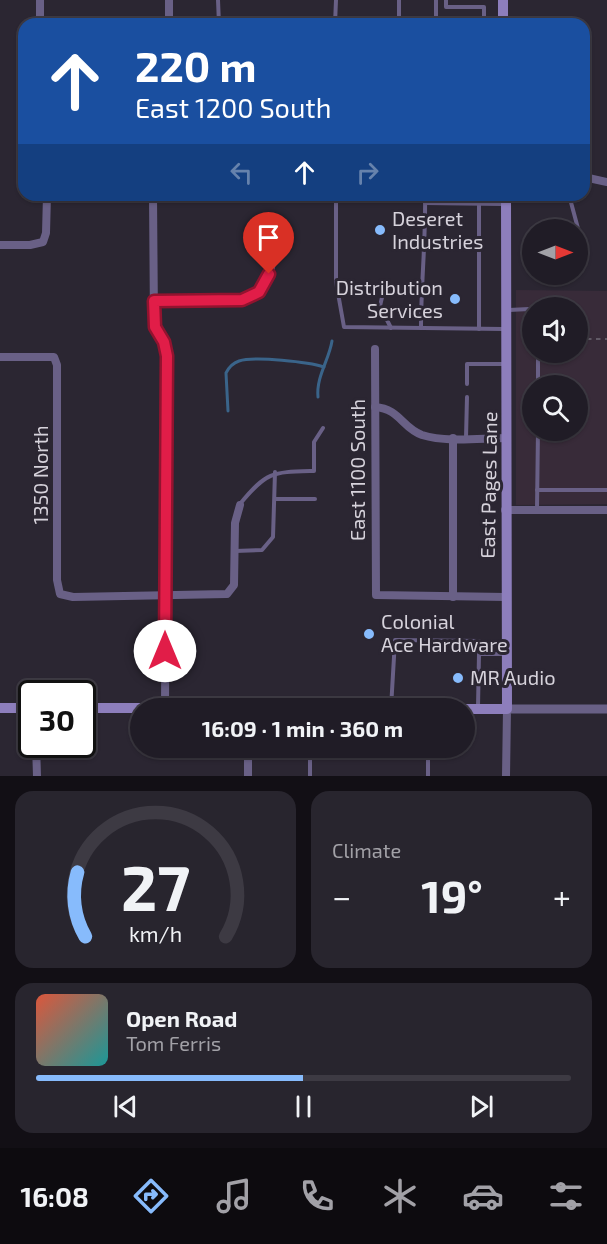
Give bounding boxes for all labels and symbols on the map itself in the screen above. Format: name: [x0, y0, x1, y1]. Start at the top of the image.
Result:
place label: Deseret Industries: [392, 206, 483, 253]
pin: [243, 212, 294, 274]
north arrow: [522, 219, 588, 285]
marker: Deseret Industries: [373, 223, 387, 237]
place label: Distribution Services: [336, 275, 443, 322]
marker: Distribution Services: [448, 292, 462, 306]
street label: East 1100 South: [345, 399, 369, 541]
street label: East Pages Lane: [475, 411, 501, 559]
street label: 1350 North: [28, 425, 52, 525]
place label: Colonial Ace Hardware: [381, 609, 508, 656]
position arrow: [133, 619, 197, 683]
marker: Colonial Ace Hardware: [362, 627, 376, 641]
place label: MR Audio: [470, 665, 556, 689]
marker: MR Audio: [451, 671, 465, 685]
speed limit sign: 30: [18, 680, 96, 758]

